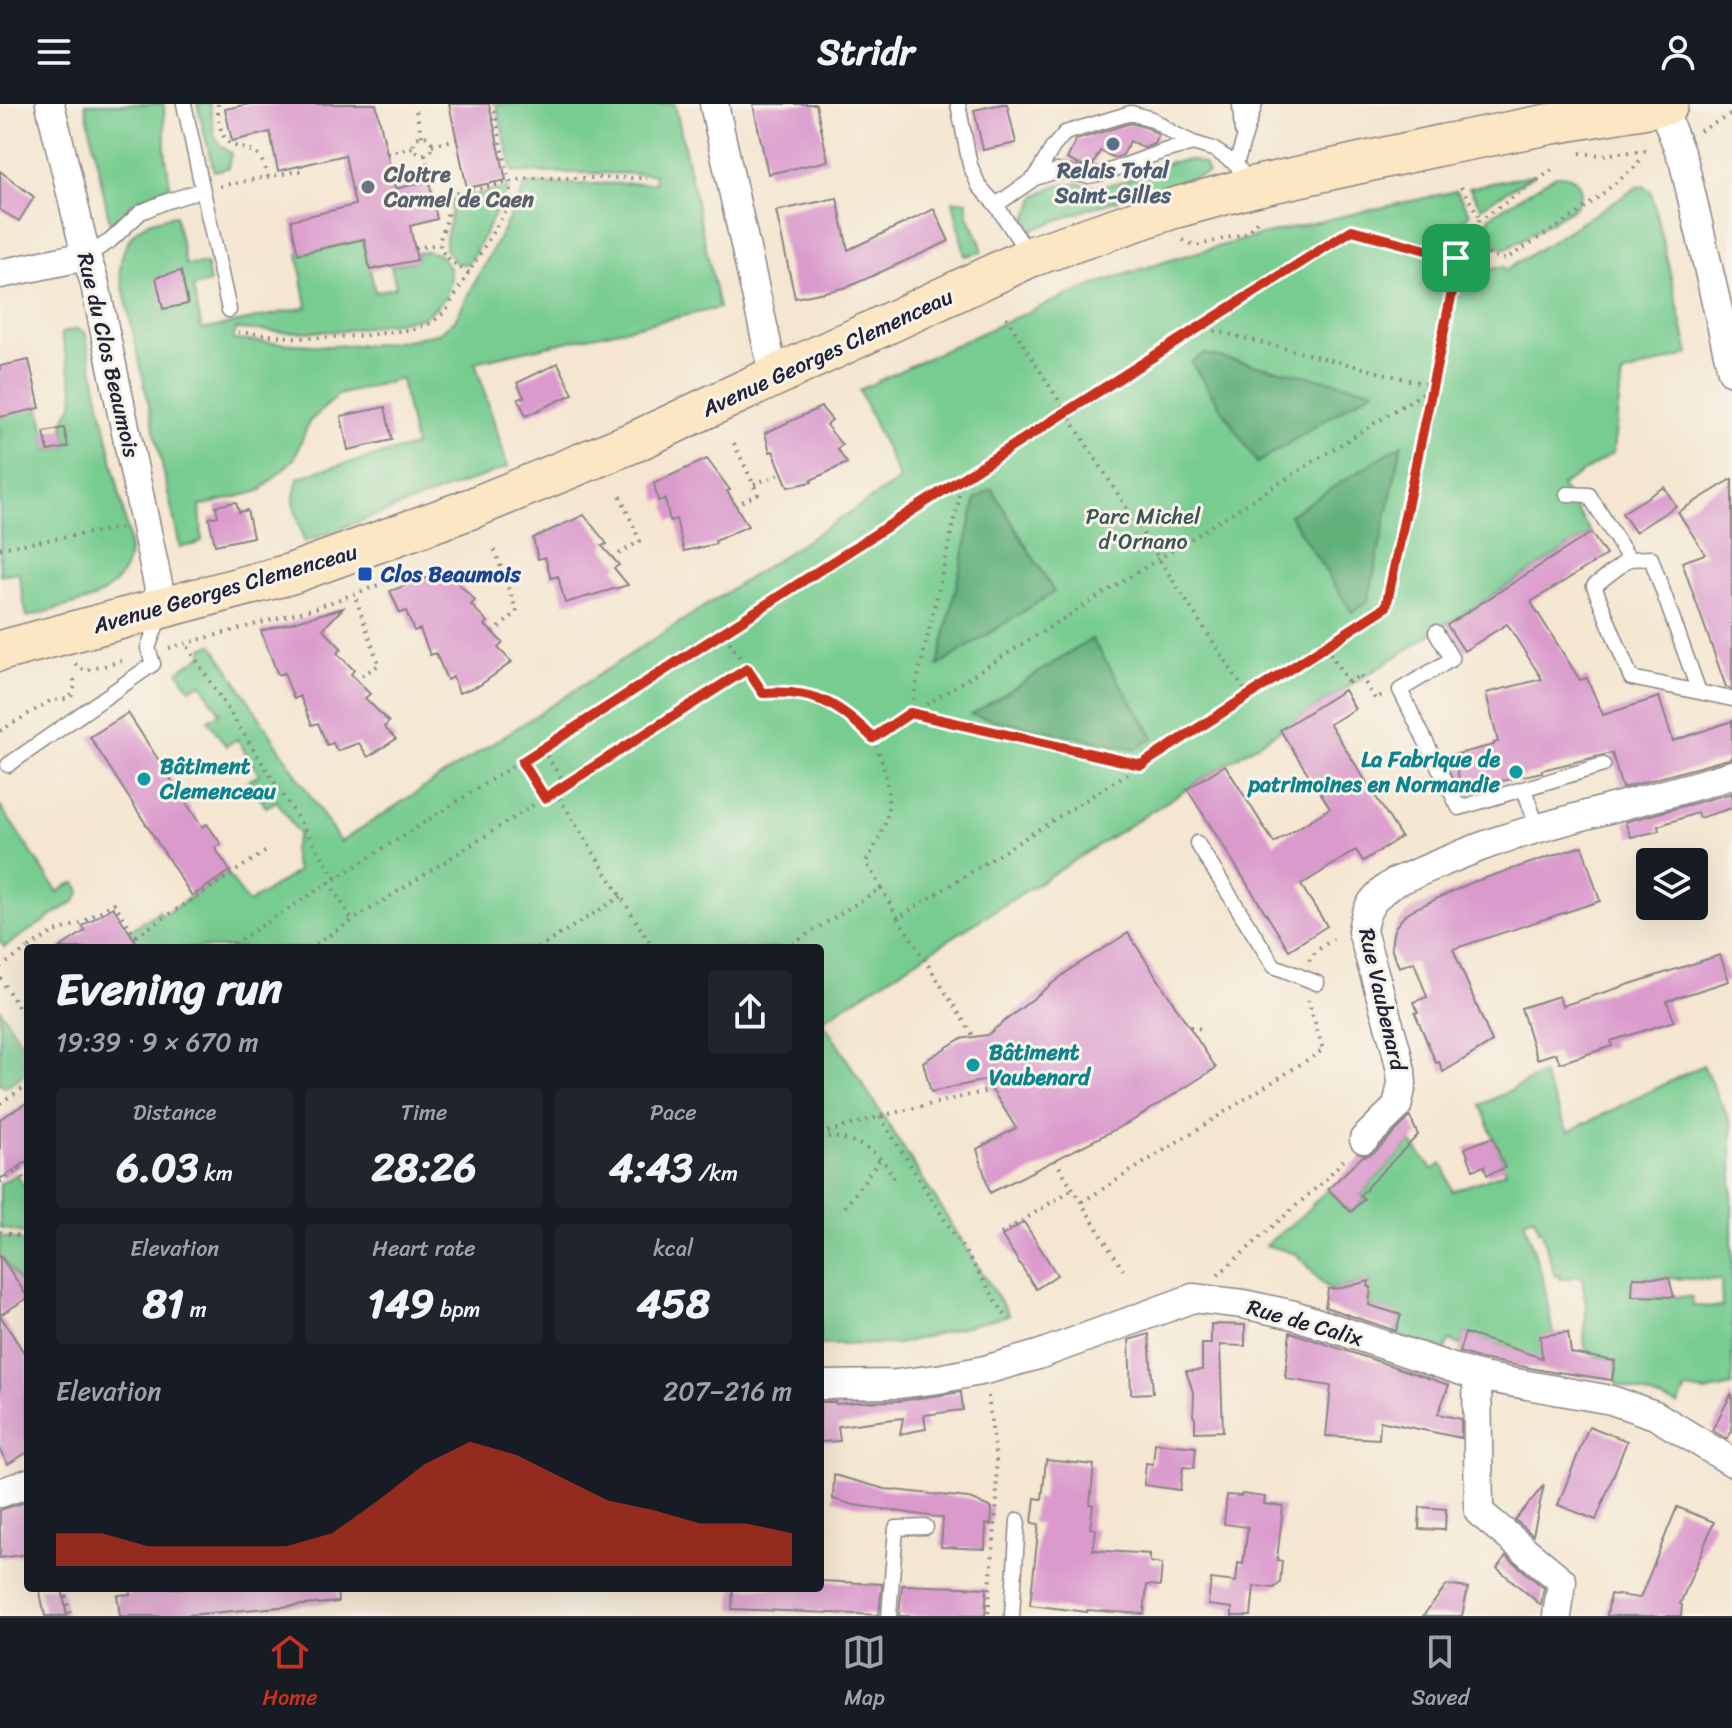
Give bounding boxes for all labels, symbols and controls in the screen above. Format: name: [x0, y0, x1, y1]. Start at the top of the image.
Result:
text: Stridr: [818, 20, 914, 84]
icon: menu: [32, 30, 76, 74]
icon: person: [1656, 30, 1700, 74]
marker: Relais Total Saint-Gilles: [1104, 135, 1122, 153]
place label: Relais Total Saint-Gilles: [1054, 151, 1172, 215]
place label: Cloitre Carmel de Caen: [383, 155, 534, 219]
marker: Cloitre Carmel de Caen: [359, 178, 377, 196]
pin: [1422, 224, 1490, 292]
icon: arrive: [1434, 236, 1478, 280]
street label: Rue du Clos Beaumois: [66, 249, 151, 463]
street label: Avenue Georges Clemenceau: [694, 277, 960, 428]
park label: Parc Michel d'Ornano: [1086, 497, 1201, 561]
street label: Avenue Georges Clemenceau: [87, 532, 362, 645]
place label: Clos Beaumois: [380, 555, 521, 594]
marker: Clos Beaumois: [356, 565, 374, 583]
place label: La Fabrique de patrimoines en Normandie: [1246, 740, 1501, 804]
place label: Bâtiment Clemenceau: [159, 747, 276, 811]
marker: La Fabrique de patrimoines en Normandie: [1507, 763, 1525, 781]
marker: Bâtiment Clemenceau: [135, 770, 153, 788]
map controls: [1636, 848, 1708, 920]
button: layers: [1636, 848, 1708, 920]
street label: Rue Vaubenard: [1347, 924, 1418, 1075]
text: Evening run: [56, 950, 282, 1028]
button: share: [708, 970, 792, 1054]
text: 19:39 · 9 × 670 m: [56, 1019, 258, 1065]
place label: Bâtiment Vaubenard: [989, 1033, 1092, 1097]
marker: Bâtiment Vaubenard: [964, 1056, 982, 1074]
text: Distance: [133, 1093, 216, 1132]
text: Time: [401, 1093, 447, 1132]
text: Pace: [650, 1093, 697, 1132]
text: 6.03: [116, 1132, 199, 1203]
text: 28:26: [371, 1132, 477, 1203]
text: 4:43: [609, 1132, 693, 1203]
text: km: [199, 1154, 233, 1193]
text: /km: [693, 1154, 738, 1193]
text: Elevation: [130, 1229, 219, 1268]
text: Heart rate: [372, 1229, 476, 1268]
text: kcal: [653, 1229, 693, 1268]
text: 81: [143, 1268, 184, 1339]
text: 149: [367, 1268, 434, 1339]
text: 458: [637, 1268, 710, 1339]
street label: Rue de Calix: [1243, 1287, 1368, 1358]
text: m: [184, 1290, 207, 1329]
text: bpm: [434, 1290, 481, 1329]
text: Elevation: [56, 1368, 161, 1414]
text: 207–216 m: [663, 1368, 792, 1414]
tab: Home: [263, 1630, 317, 1717]
tab: Map: [842, 1630, 886, 1717]
tab: Saved: [1411, 1630, 1469, 1717]

